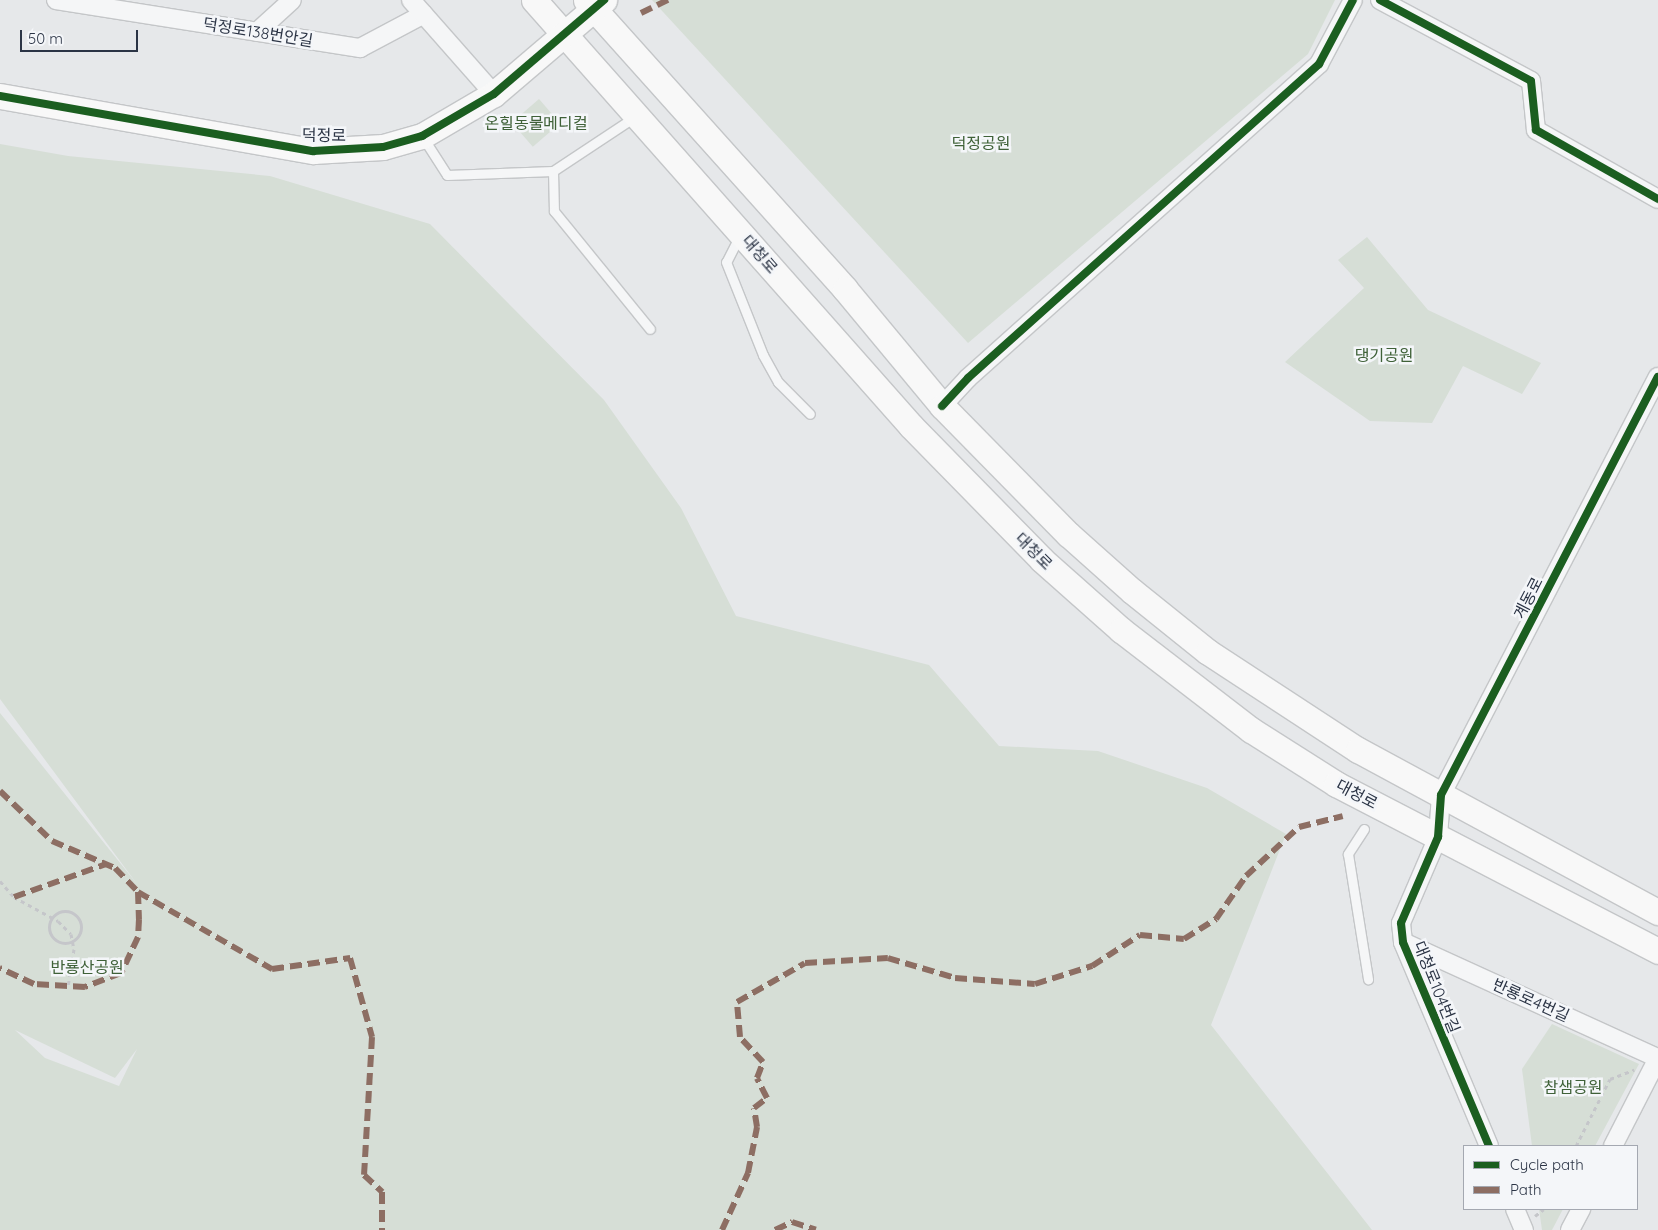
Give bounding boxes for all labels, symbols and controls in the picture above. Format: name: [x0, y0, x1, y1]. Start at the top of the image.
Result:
street label: 덕정로138번안길: [202, 14, 314, 50]
scale bar: [22, 20, 140, 52]
text: 50 m: [28, 29, 63, 48]
park label: 온힐동물메디컬: [484, 113, 588, 133]
street label: 덕정로: [302, 125, 346, 145]
park label: 덕정공원: [952, 133, 1010, 153]
street label: 대청로: [738, 231, 782, 277]
park label: 댕기공원: [1355, 345, 1413, 365]
street label: 대청로: [1012, 529, 1056, 573]
street label: 계동로: [1509, 574, 1547, 622]
street label: 대청로: [1333, 775, 1381, 813]
street label: 대청로104번길: [1410, 938, 1464, 1036]
park label: 반룡산공원: [50, 957, 124, 977]
street label: 반룡로4번길: [1490, 975, 1572, 1025]
park label: 참샘공원: [1544, 1077, 1602, 1097]
legend: [1463, 1145, 1638, 1210]
text: Cycle path: [1510, 1155, 1584, 1174]
text: Path: [1510, 1180, 1542, 1199]

